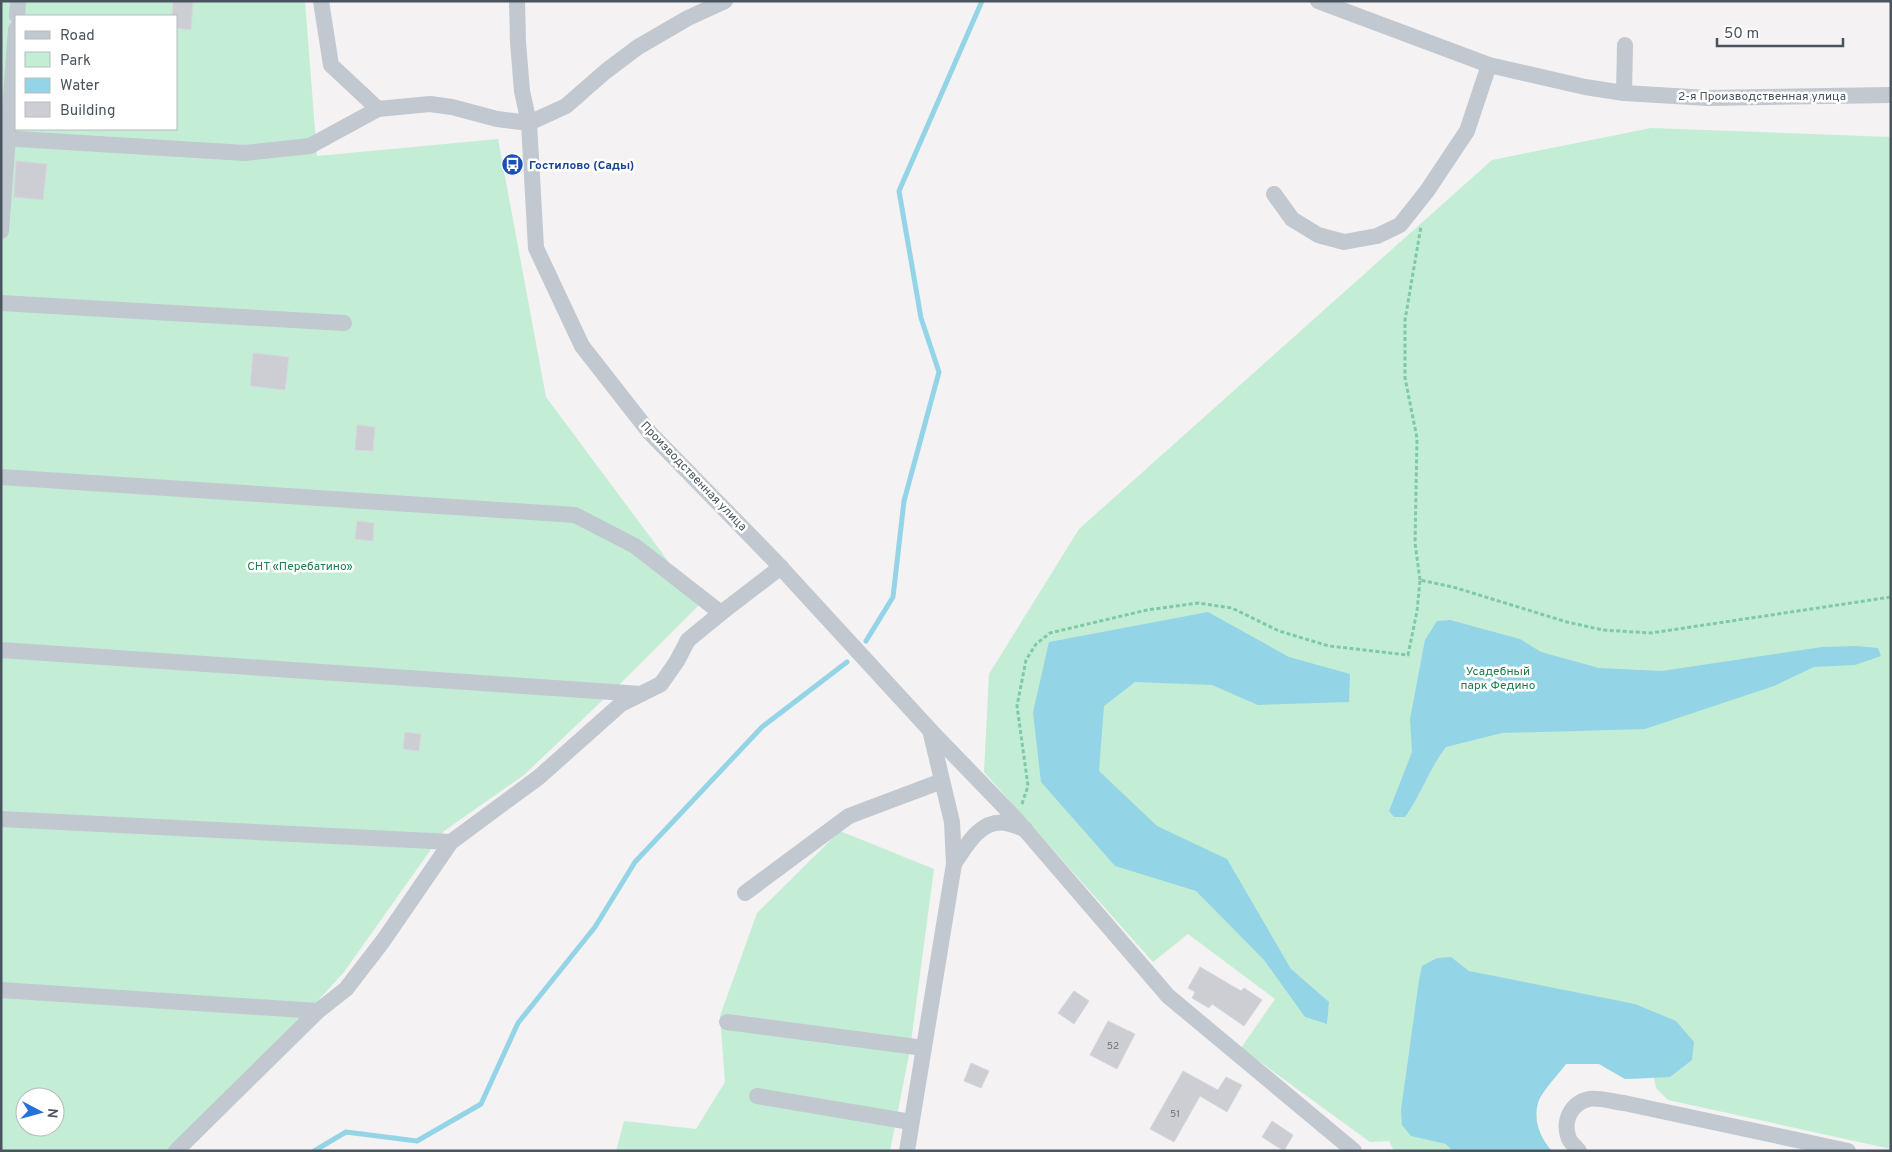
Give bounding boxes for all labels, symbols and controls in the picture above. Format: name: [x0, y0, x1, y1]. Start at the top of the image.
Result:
legend: [15, 15, 178, 130]
scale bar: [1717, 15, 1843, 47]
text: 50 m: [1724, 25, 1759, 44]
text: Road: [60, 27, 95, 46]
text: Park: [60, 52, 91, 71]
text: Water: [60, 77, 100, 96]
street label: 2-я Производственная улица: [1678, 89, 1846, 105]
text: Building: [60, 102, 115, 121]
bus stop icon: Гостилово (Сады): [501, 153, 525, 177]
place label: Гостилово (Сады): [529, 158, 634, 174]
street label: Производственная улица: [637, 418, 750, 535]
park label: СНТ «Перебатино»: [247, 559, 353, 575]
park label: Усадебный парк Федино: [1461, 664, 1536, 694]
house number: 52: [1107, 1040, 1119, 1053]
north arrow: [15, 1087, 65, 1137]
text: N: [42, 1107, 60, 1119]
house number: 51: [1170, 1108, 1180, 1121]

